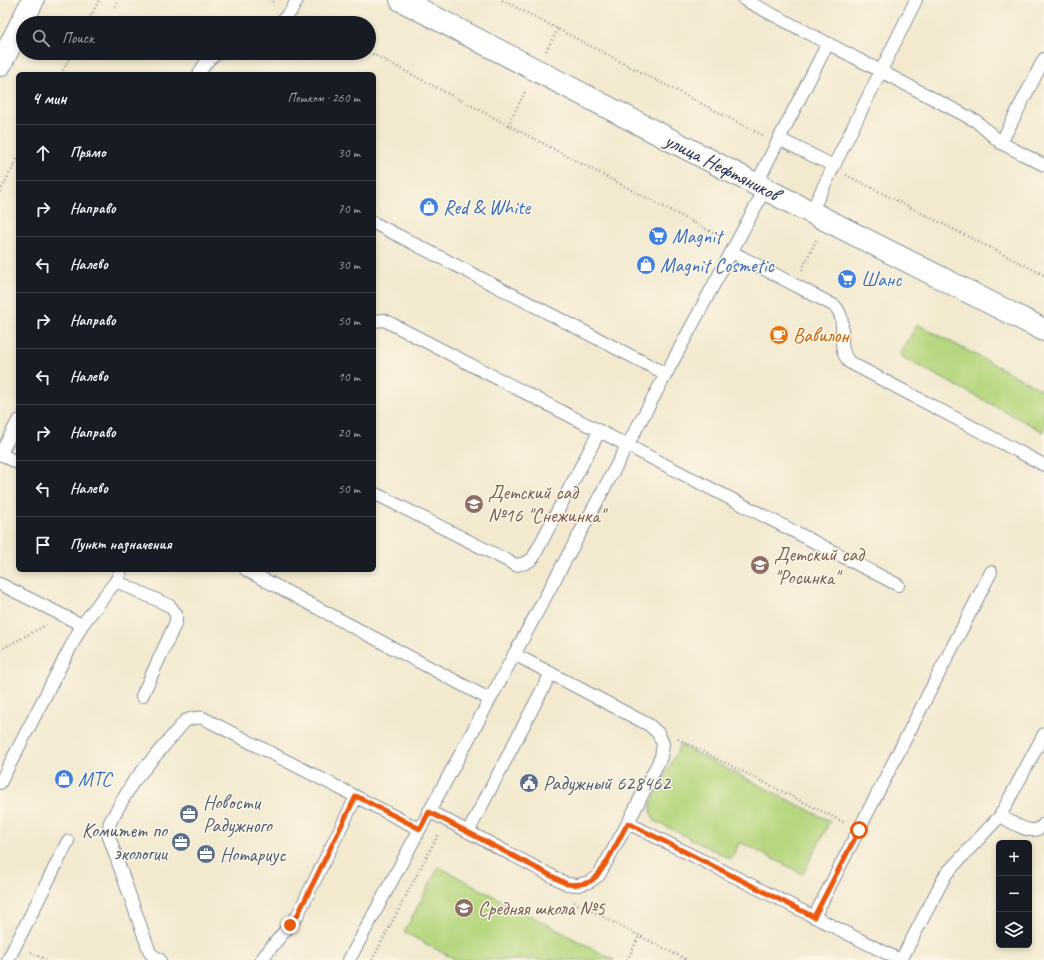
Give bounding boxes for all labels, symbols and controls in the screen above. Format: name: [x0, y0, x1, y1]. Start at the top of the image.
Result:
search box: [16, 16, 376, 60]
icon: search: [30, 27, 52, 49]
text: Поиск: [62, 29, 94, 48]
text: 4 мин: [32, 88, 67, 109]
text: Пешком · 260 m: [287, 90, 360, 106]
street label: улица Нефтяников: [660, 127, 788, 209]
icon: ahead: [32, 142, 54, 164]
text: Прямо: [70, 143, 106, 162]
text: 30 m: [338, 145, 360, 161]
place label: Red & White: [443, 195, 531, 220]
shop icon: Red & White: [418, 196, 440, 218]
icon: right: [32, 198, 54, 220]
text: Направо: [70, 199, 116, 218]
text: 70 m: [338, 201, 360, 217]
place label: Magnit: [672, 224, 725, 249]
supermarket icon: Magnit: [647, 225, 669, 247]
place label: Magnit Cosmetic: [660, 253, 775, 278]
icon: left: [32, 254, 54, 276]
shop icon: Magnit Cosmetic: [635, 254, 657, 276]
text: Налево: [70, 255, 108, 274]
text: 30 m: [338, 257, 360, 273]
place label: Шанс: [861, 267, 902, 292]
supermarket icon: Шанс: [836, 268, 858, 290]
icon: right: [32, 310, 54, 332]
text: Направо: [70, 311, 116, 330]
text: 50 m: [338, 313, 360, 329]
place label: Вавилон: [793, 323, 850, 348]
cafe icon: Вавилон: [768, 324, 790, 346]
icon: left: [32, 366, 54, 388]
text: Налево: [70, 367, 108, 386]
text: 10 m: [338, 369, 360, 385]
icon: right: [32, 422, 54, 444]
text: Направо: [70, 423, 116, 442]
text: 20 m: [338, 425, 360, 441]
icon: left: [32, 478, 54, 500]
text: Налево: [70, 479, 108, 498]
place label: Детский сад №16 "Снежинка": [488, 480, 608, 528]
text: 50 m: [338, 481, 360, 497]
school or university icon: Детский сад №16 "Снежинка": [463, 493, 485, 515]
icon: arrive: [32, 534, 54, 556]
text: Пункт назначения: [70, 535, 172, 554]
place label: Детский сад "Росинка": [774, 542, 865, 590]
school or university icon: Детский сад "Росинка": [749, 554, 771, 576]
place label: МТС: [78, 767, 114, 792]
shop icon: МТС: [53, 768, 75, 790]
place label: Радужный 628462: [543, 771, 672, 796]
public building icon: Радужный 628462: [518, 772, 540, 794]
place label: Новости Радужного: [203, 790, 273, 838]
office icon: Новости Радужного: [178, 803, 200, 825]
place label: Комитет по экологии: [82, 818, 169, 866]
route start: [850, 821, 868, 839]
office icon: Комитет по экологии: [170, 831, 192, 853]
map controls: [996, 840, 1032, 948]
button: +: [996, 840, 1032, 876]
place label: Нотариус: [220, 842, 286, 867]
office icon: Нотариус: [195, 843, 217, 865]
button: −: [996, 876, 1032, 912]
place label: Средняя школа №5: [478, 896, 606, 921]
school or university icon: Средняя школа №5: [453, 897, 475, 919]
button: layers: [996, 912, 1032, 948]
route end: [281, 916, 299, 934]

